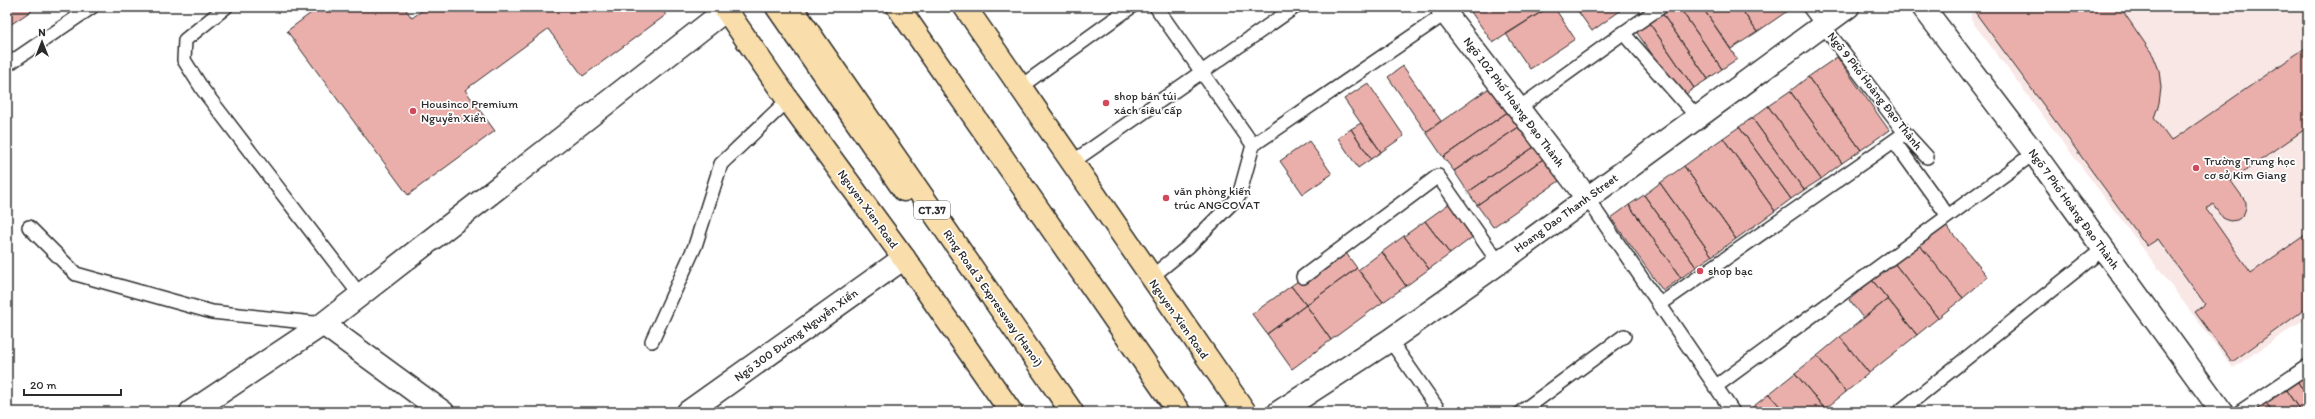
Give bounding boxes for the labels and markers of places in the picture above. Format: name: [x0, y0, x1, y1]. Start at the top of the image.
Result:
place label: shop bán túi xách siêu cấp: [1114, 89, 1182, 117]
place label: Housinco Premium Nguyễn Xiển: [421, 97, 518, 125]
marker: shop bán túi xách siêu cấp: [1101, 98, 1111, 108]
marker: Housinco Premium Nguyễn Xiển: [408, 106, 418, 116]
place label: Trường Trung học cơ sở Kim Giang: [2204, 154, 2296, 182]
marker: Trường Trung học cơ sở Kim Giang: [2191, 163, 2201, 173]
place label: văn phòng kiến trúc ANGCOVAT: [1174, 184, 1260, 212]
marker: văn phòng kiến trúc ANGCOVAT: [1161, 193, 1171, 203]
place label: shop bạc: [1708, 264, 1753, 278]
marker: shop bạc: [1695, 266, 1705, 276]

